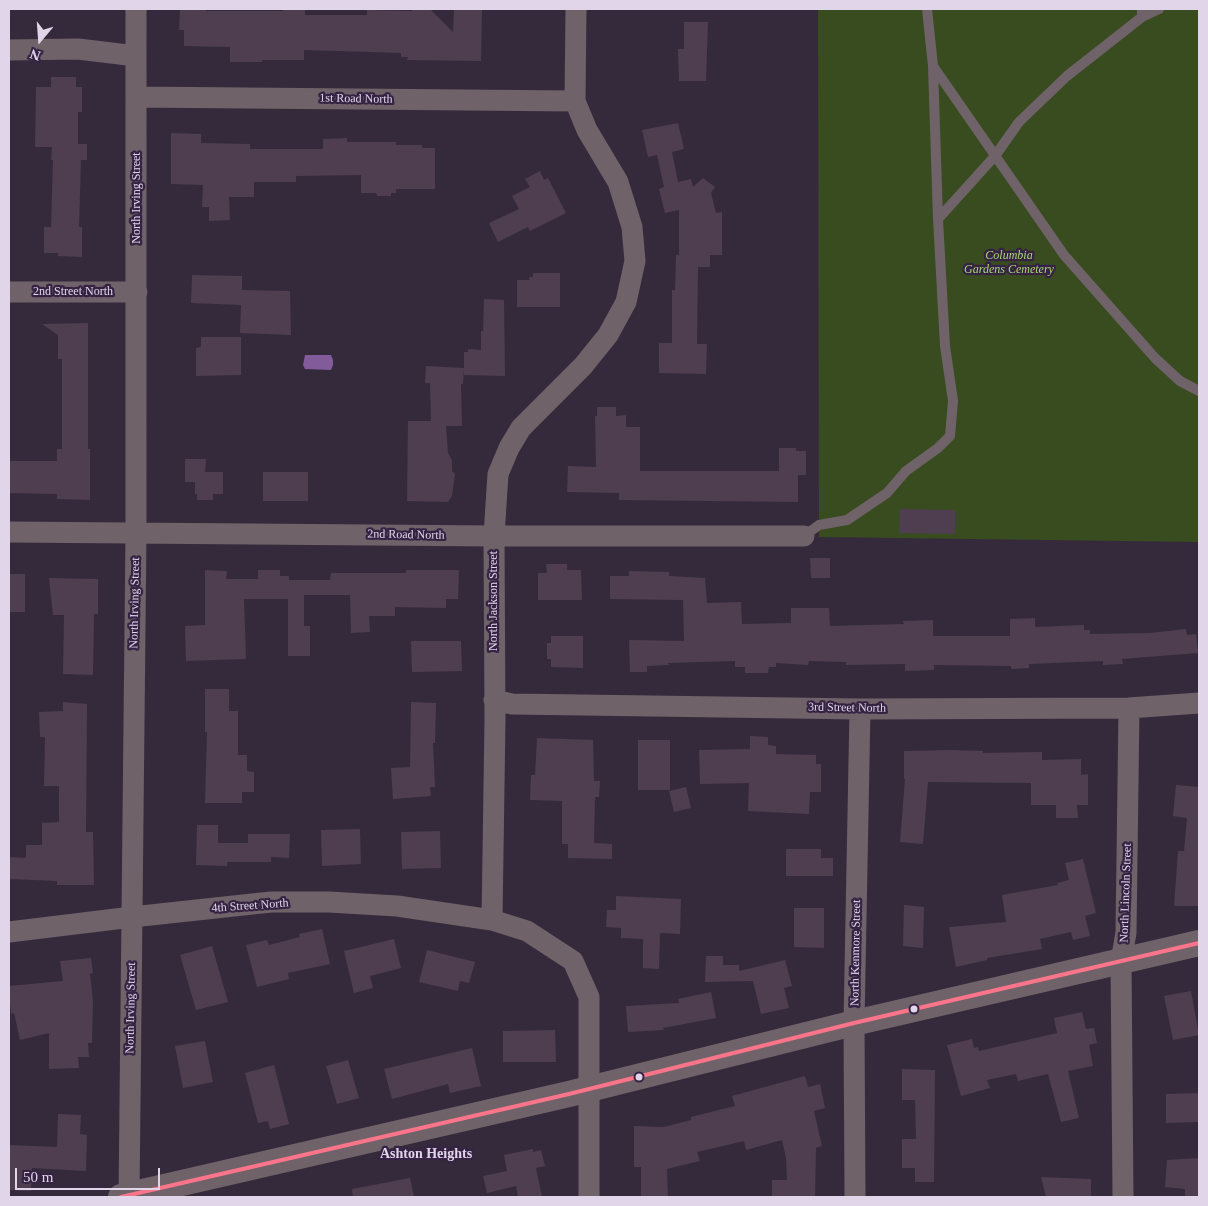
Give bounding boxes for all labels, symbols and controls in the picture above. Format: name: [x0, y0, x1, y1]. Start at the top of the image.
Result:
north arrow: [15, 15, 65, 65]
text: N: [28, 46, 42, 63]
street label: 1st Road North: [319, 91, 393, 107]
street label: North Irving Street: [130, 152, 144, 244]
park label: Columbia Gardens Cemetery: [964, 249, 1054, 277]
street label: 2nd Street North: [33, 285, 113, 299]
street label: 2nd Road North: [367, 527, 445, 543]
street label: North Jackson Street: [487, 551, 501, 651]
street label: North Irving Street: [127, 557, 143, 649]
street label: 3rd Street North: [808, 700, 886, 716]
street label: North Lincoln Street: [1117, 843, 1135, 943]
street label: 4th Street North: [211, 896, 289, 916]
street label: North Kenmore Street: [848, 900, 864, 1006]
street label: North Irving Street: [123, 962, 139, 1054]
unlabelled marker: [909, 1004, 919, 1014]
unlabelled marker: [634, 1072, 644, 1082]
district label: Ashton Heights: [380, 1146, 472, 1162]
scale bar: [18, 1158, 162, 1190]
text: 50 m: [23, 1169, 53, 1185]

